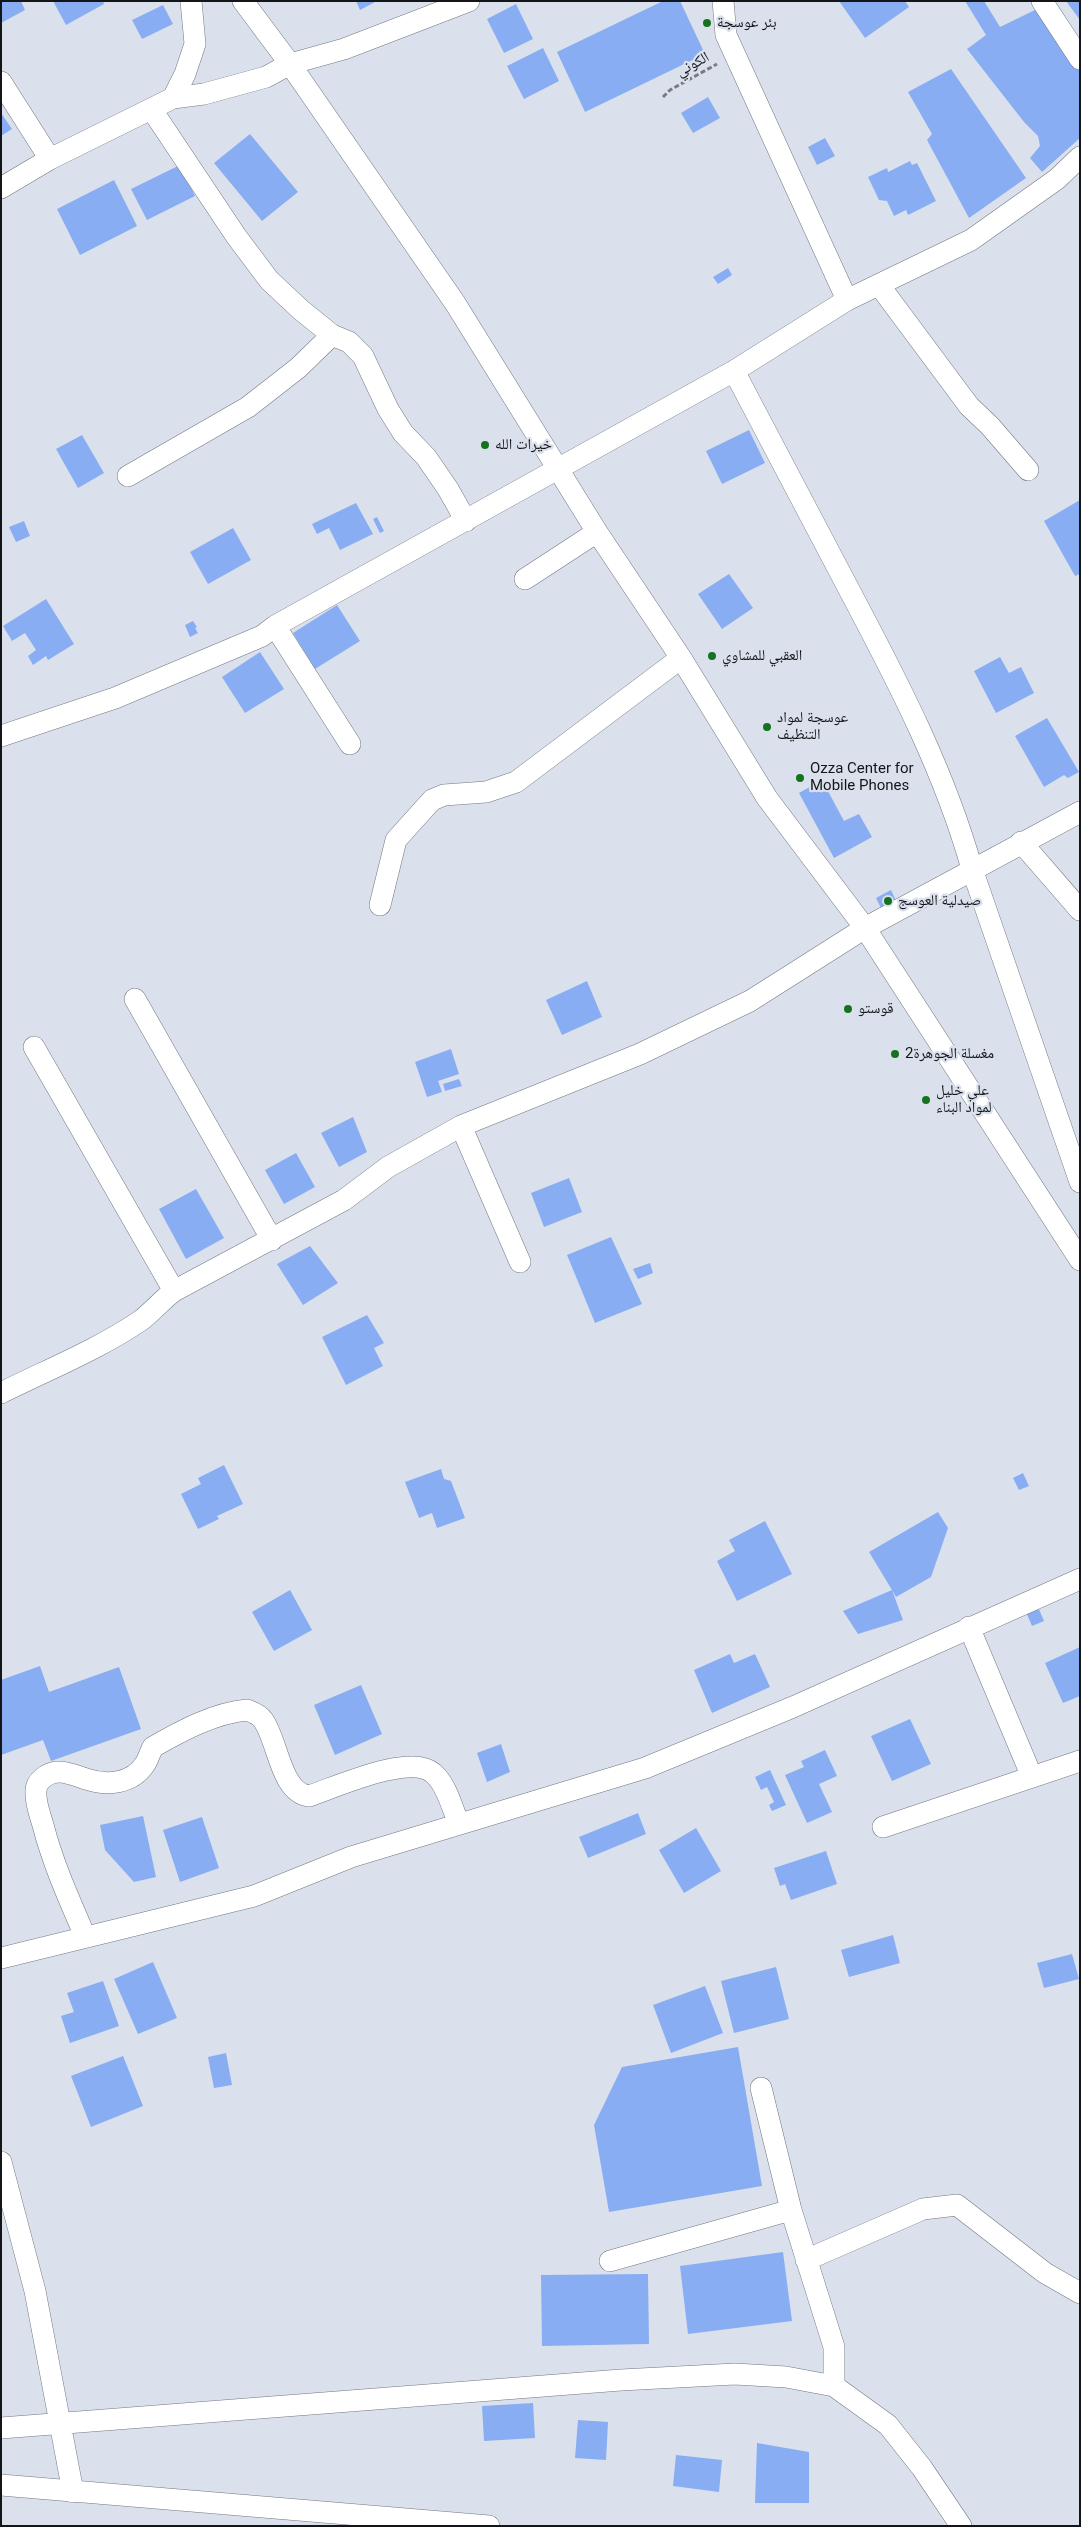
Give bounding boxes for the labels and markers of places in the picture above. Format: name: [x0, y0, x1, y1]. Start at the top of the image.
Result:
place label: بئر عوسجة: [717, 14, 777, 32]
marker: بئر عوسجة: [701, 17, 713, 29]
place label: خيرات الله: [495, 436, 552, 454]
marker: خيرات الله: [479, 439, 491, 451]
place label: العقبي للمشاوي: [722, 647, 802, 665]
marker: العقبي للمشاوي: [706, 650, 718, 662]
place label: عوسجة لمواد التنظيف: [777, 709, 848, 744]
marker: عوسجة لمواد التنظيف: [761, 721, 773, 733]
place label: Ozza Center for Mobile Phones: [810, 760, 914, 795]
marker: Ozza Center for Mobile Phones: [794, 772, 806, 784]
place label: صيدلية العوسج: [898, 892, 981, 910]
marker: صيدلية العوسج: [882, 895, 894, 907]
place label: قوستو: [858, 1000, 894, 1018]
marker: قوستو: [842, 1003, 854, 1015]
place label: مغسلة الجوهرة2: [905, 1045, 994, 1063]
marker: مغسلة الجوهرة2: [889, 1048, 901, 1060]
place label: علي خليل لمواد البناء: [936, 1082, 992, 1117]
marker: علي خليل لمواد البناء: [920, 1094, 932, 1106]

